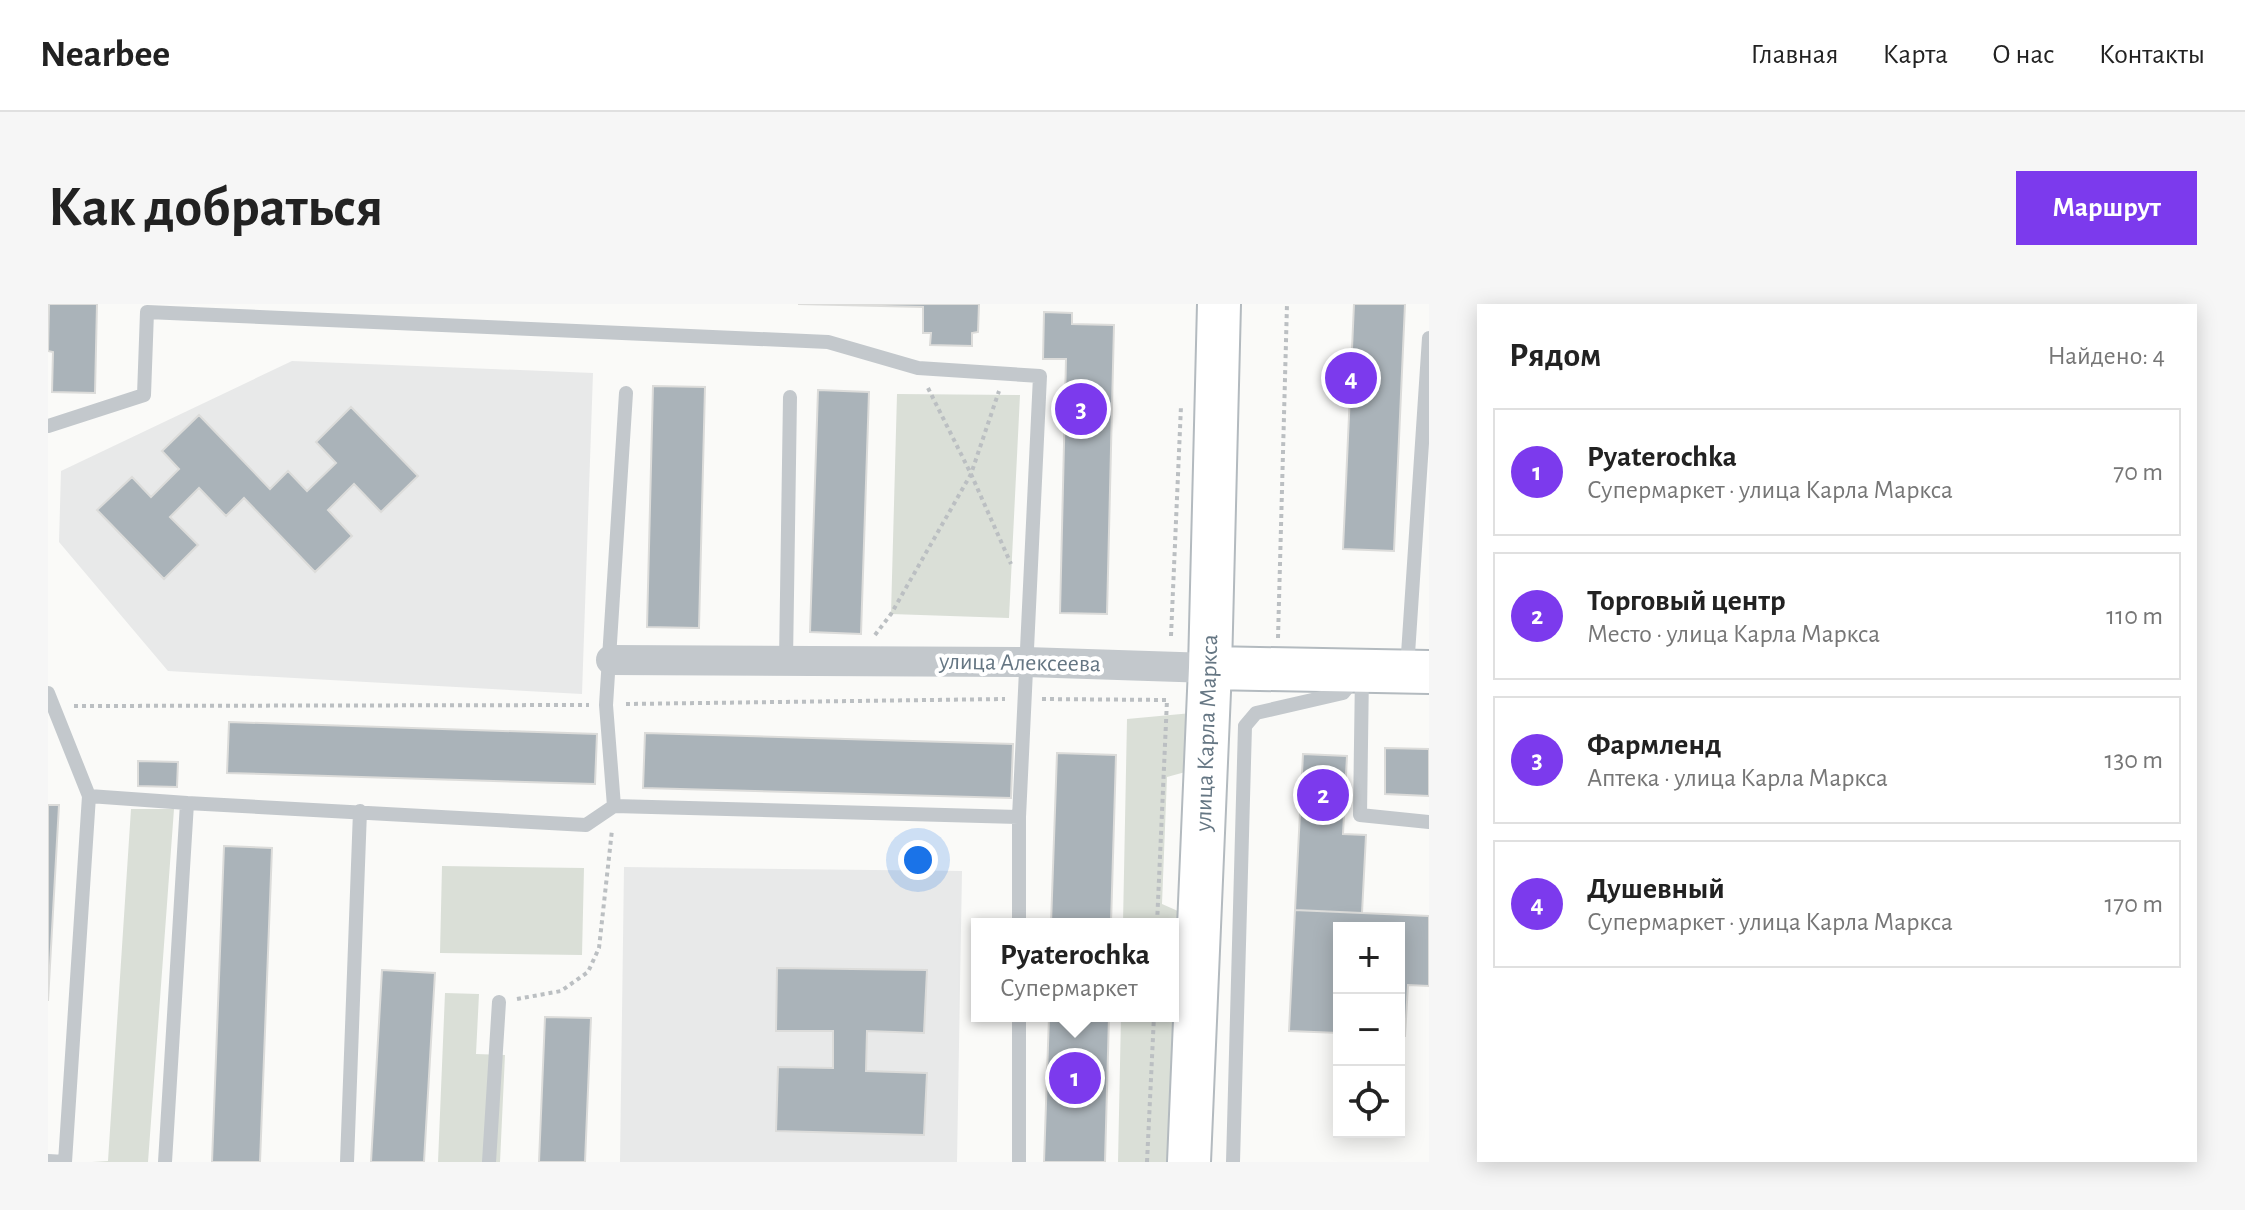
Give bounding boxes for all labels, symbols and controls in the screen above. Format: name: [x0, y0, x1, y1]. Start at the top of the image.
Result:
text: Nearbee: [40, 36, 170, 74]
text: Главная: [1750, 41, 1838, 69]
text: Карта: [1882, 41, 1948, 69]
text: О нас: [1992, 41, 2055, 69]
text: Контакты: [2099, 41, 2205, 69]
button: Маршрут: [2016, 171, 2197, 245]
text: Как добраться: [48, 180, 383, 236]
text: Рядом: [1509, 339, 1601, 373]
text: Найдено: 4: [2047, 343, 2165, 369]
pin: 4: [1325, 348, 1377, 408]
pin: 3: [1055, 379, 1107, 439]
text: Pyaterochka: [1587, 442, 1737, 472]
text: 1: [1532, 459, 1542, 485]
text: 70 m: [2113, 459, 2163, 485]
text: Супермаркет · улица Карла Маркса: [1587, 477, 1953, 503]
text: Торговый центр: [1587, 586, 1786, 616]
text: 2: [1531, 603, 1543, 629]
text: 110 m: [2106, 603, 2163, 629]
text: Место · улица Карла Маркса: [1587, 621, 1880, 647]
street label: улица Карла Маркса: [1192, 634, 1222, 833]
street label: улица Алексеева: [938, 650, 1101, 676]
text: Фармленд: [1587, 730, 1721, 760]
text: 3: [1531, 747, 1543, 773]
text: 130 m: [2105, 747, 2163, 773]
pin: 2: [1297, 765, 1349, 825]
text: Аптека · улица Карла Маркса: [1587, 765, 1888, 791]
your location: [898, 840, 938, 880]
text: Душевный: [1587, 874, 1725, 904]
text: 4: [1530, 891, 1544, 917]
text: 170 m: [2104, 891, 2163, 917]
text: Супермаркет · улица Карла Маркса: [1587, 909, 1953, 935]
popup: [971, 918, 1179, 1022]
map controls: [1333, 922, 1405, 1138]
button: +: [1333, 922, 1405, 994]
text: Pyaterochka: [1000, 940, 1150, 970]
text: Супермаркет: [1000, 975, 1138, 1001]
button: −: [1333, 994, 1405, 1066]
pin: 1: [1049, 1048, 1101, 1108]
button: locate: [1333, 1066, 1405, 1138]

